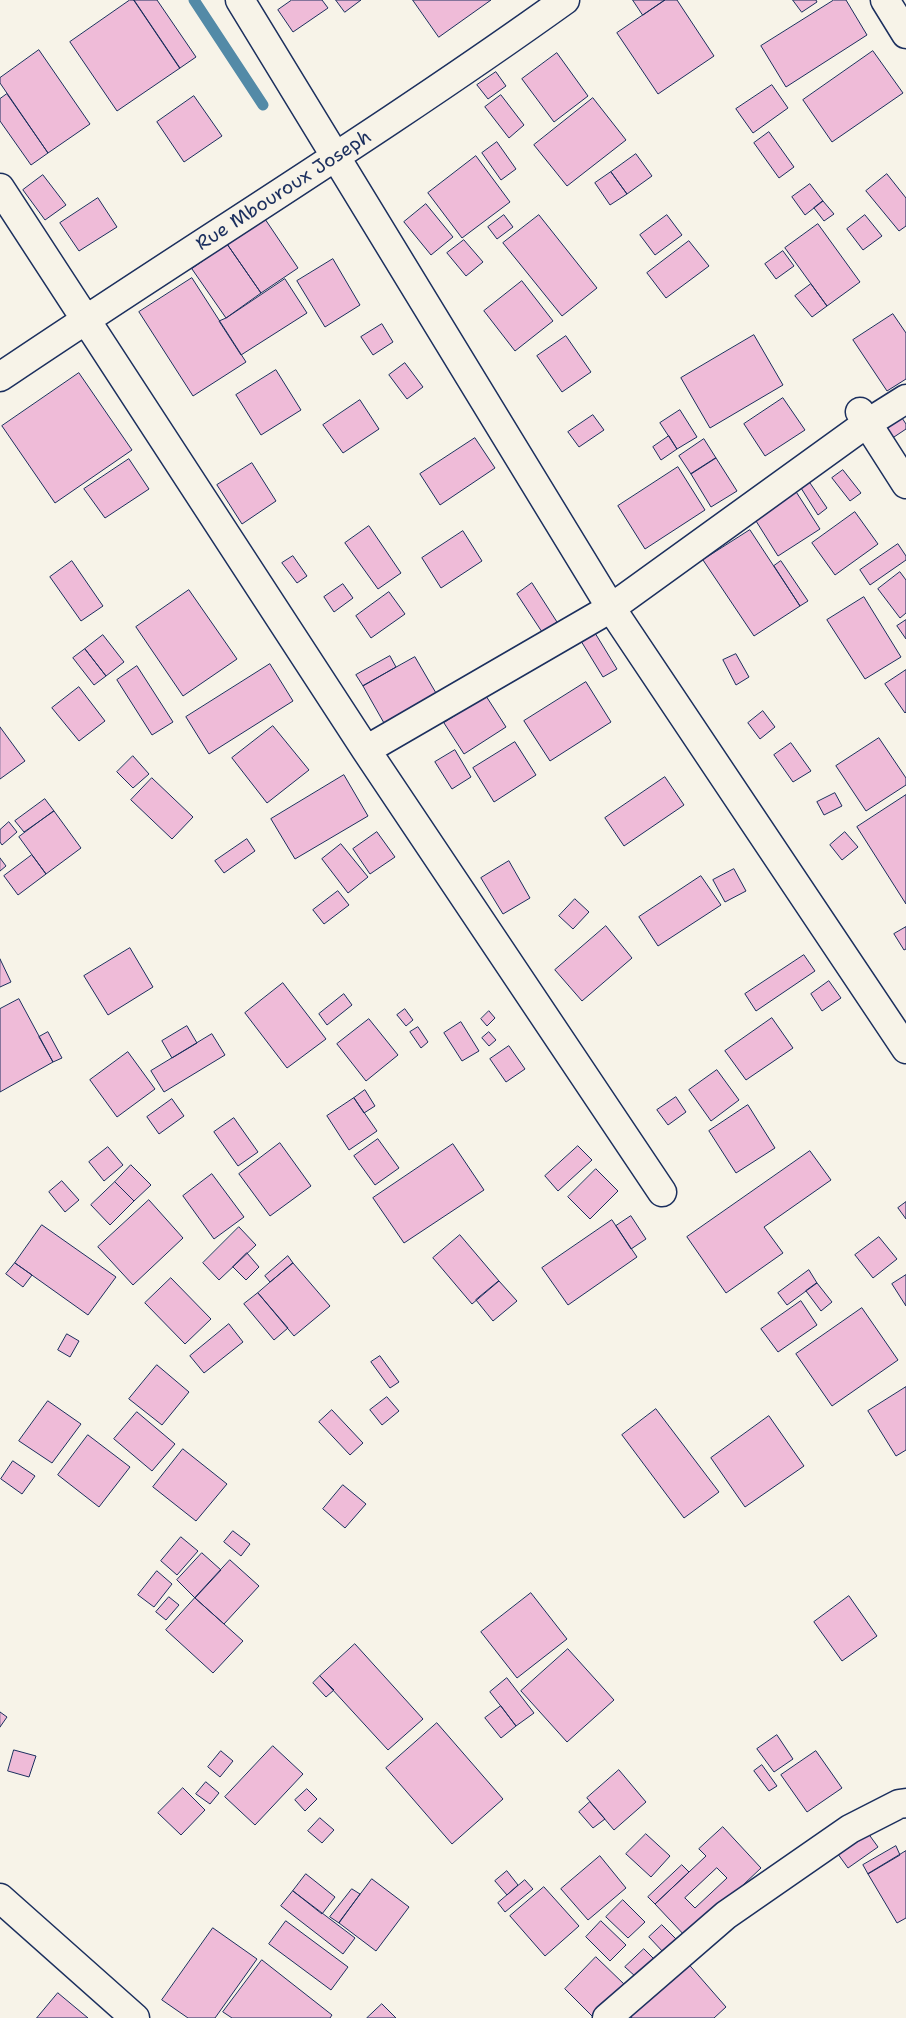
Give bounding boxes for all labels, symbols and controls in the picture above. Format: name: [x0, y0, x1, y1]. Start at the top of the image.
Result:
street label: Rue Mbouroux Joseph: [192, 126, 376, 256]

